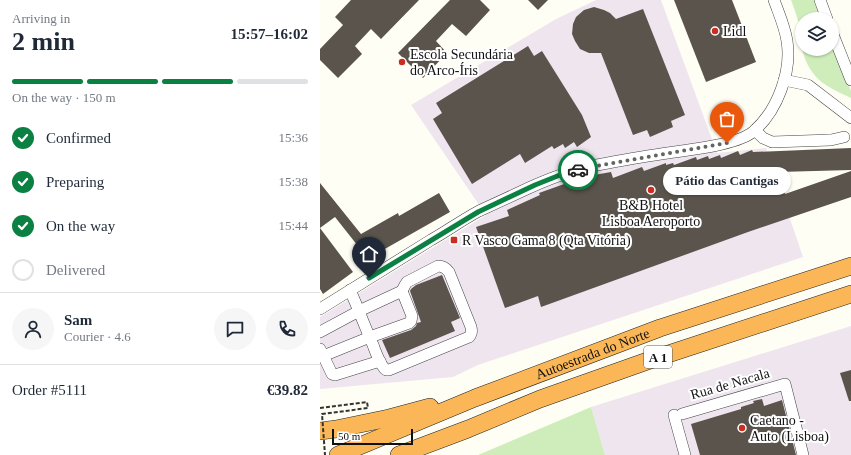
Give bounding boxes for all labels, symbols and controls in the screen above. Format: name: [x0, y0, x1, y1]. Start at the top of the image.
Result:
text: Arriving in: [12, 11, 70, 26]
map controls: [795, 12, 839, 56]
button: layers: [795, 12, 839, 56]
place label: Lidl: [723, 24, 746, 39]
text: 15:57–16:02: [231, 26, 308, 42]
marker: Lidl: [710, 26, 720, 36]
text: 2 min: [12, 27, 75, 56]
place label: Escola Secundária do Arco-Íris: [410, 47, 514, 78]
marker: Escola Secundária do Arco-Íris: [397, 57, 407, 67]
text: On the way · 150 m: [12, 90, 116, 105]
pin: [710, 102, 744, 143]
icon: bag: [716, 108, 738, 130]
icon: check: [12, 127, 34, 149]
text: Confirmed: [46, 130, 111, 146]
text: 15:36: [278, 130, 308, 145]
courier: [558, 150, 598, 190]
icon: car: [567, 159, 589, 181]
callout: Pátio das Cantigas: [663, 167, 791, 195]
icon: check: [12, 171, 34, 193]
text: Pátio das Cantigas: [675, 173, 779, 188]
text: Preparing: [46, 174, 104, 190]
text: 15:38: [278, 174, 308, 189]
marker: B&B Hotel Lisboa Aeroporto: [646, 185, 656, 195]
place label: B&B Hotel Lisboa Aeroporto: [602, 198, 700, 229]
icon: check: [12, 215, 34, 237]
text: On the way: [46, 218, 115, 234]
text: 15:44: [278, 218, 308, 233]
place label: R Vasco Gama 8 (Qta Vitória): [462, 233, 631, 249]
marker: R Vasco Gama 8 (Qta Vitória): [449, 235, 459, 245]
pin: [352, 237, 386, 278]
icon: home: [358, 243, 380, 265]
text: Delivered: [46, 262, 105, 278]
button: person: [12, 308, 54, 350]
button: chat: [214, 308, 256, 350]
button: phone: [266, 308, 308, 350]
text: Sam: [64, 312, 92, 328]
street label: Autoestrada do Norte: [533, 325, 652, 382]
text: Courier · 4.6: [64, 329, 131, 344]
road number: A 1: [644, 346, 672, 368]
street label: Rua de Nacala: [689, 365, 772, 402]
text: Order #5111: [12, 382, 87, 398]
text: €39.82: [267, 382, 308, 398]
place label: Caetano - Auto (Lisboa): [750, 413, 829, 445]
marker: Caetano - Auto (Lisboa): [737, 423, 747, 433]
scale bar: [332, 427, 413, 446]
text: 50 m: [338, 430, 360, 442]

